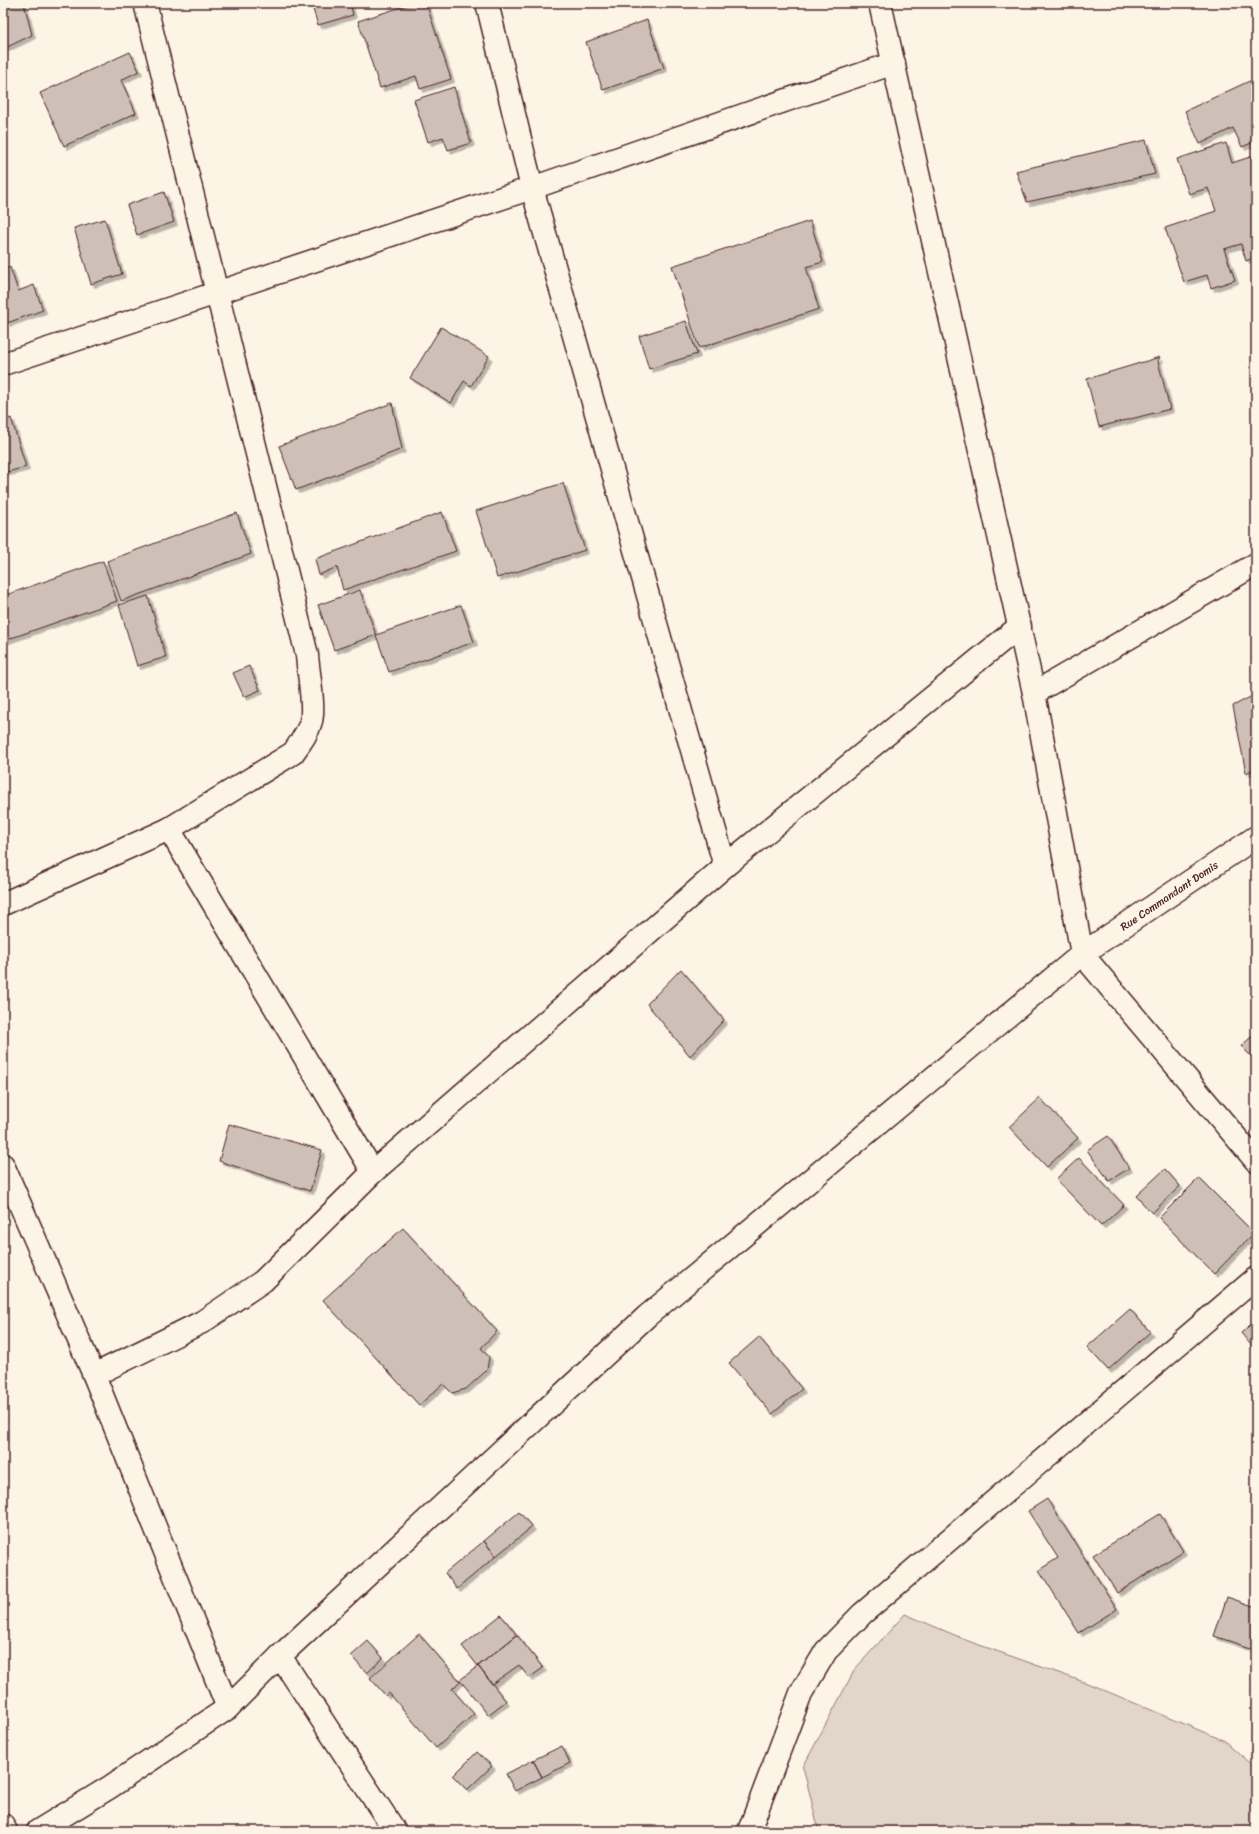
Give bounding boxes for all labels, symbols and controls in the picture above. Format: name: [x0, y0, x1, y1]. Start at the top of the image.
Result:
street label: Rue Commandant Domis: [1116, 855, 1223, 935]

